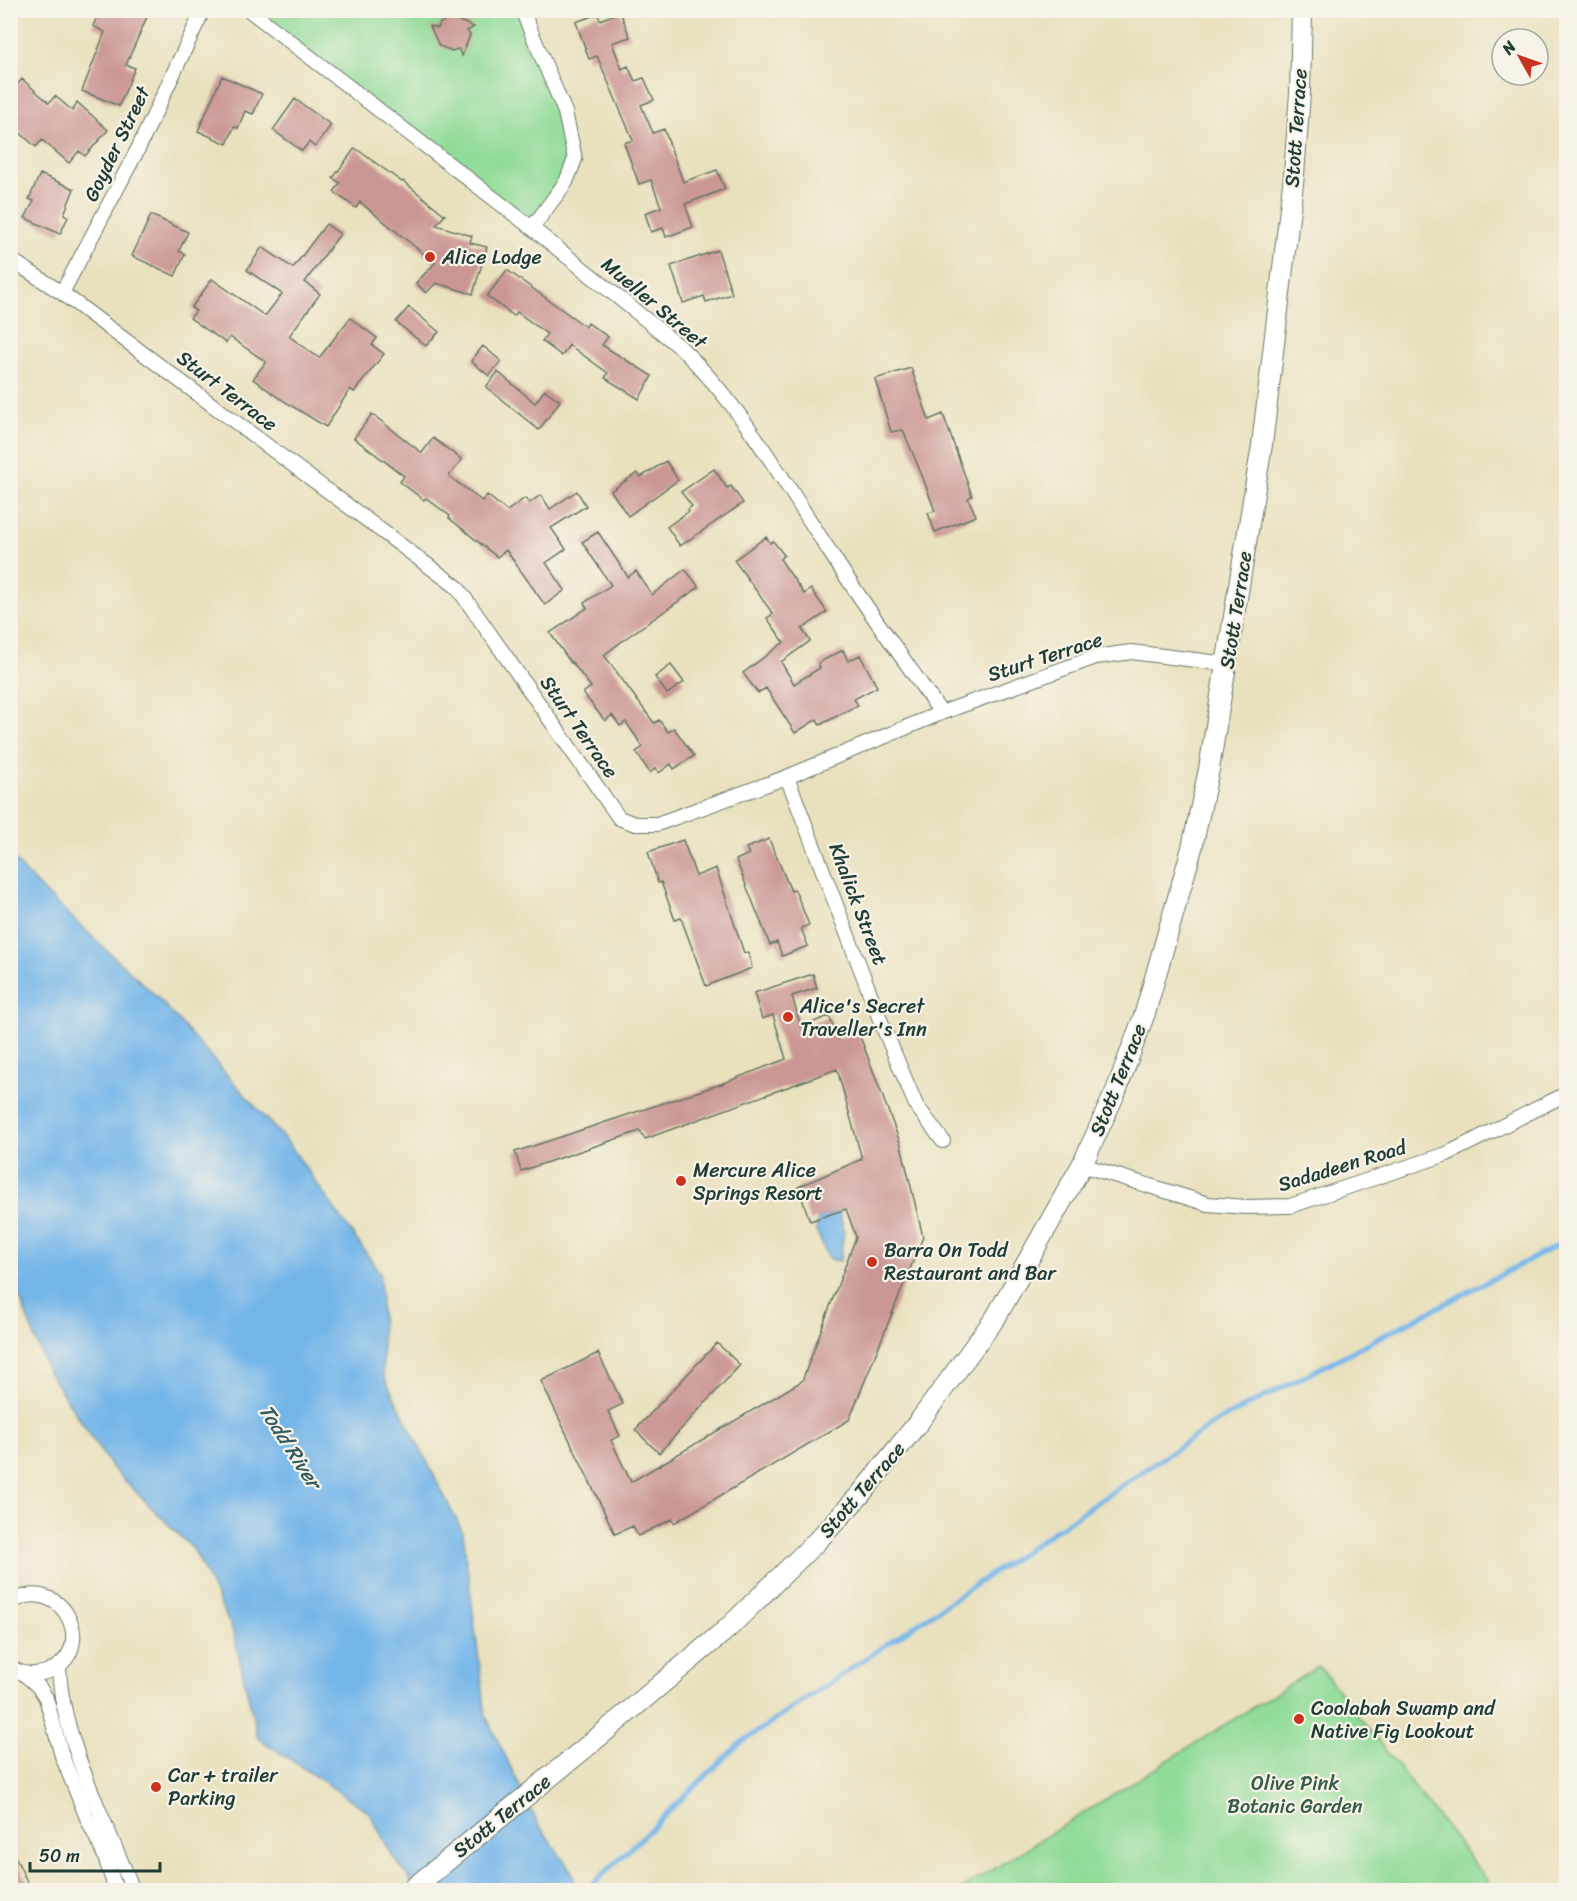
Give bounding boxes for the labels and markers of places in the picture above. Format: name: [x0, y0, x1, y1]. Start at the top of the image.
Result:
place label: Alice Lodge: [441, 240, 542, 275]
marker: Alice Lodge: [423, 250, 437, 264]
place label: Alice's Secret Traveller's Inn: [799, 989, 927, 1047]
marker: Alice's Secret Traveller's Inn: [781, 1010, 795, 1024]
place label: Mercure Alice Springs Resort: [693, 1153, 823, 1211]
marker: Mercure Alice Springs Resort: [674, 1174, 688, 1188]
place label: Barra On Todd Restaurant and Bar: [884, 1233, 1057, 1291]
marker: Barra On Todd Restaurant and Bar: [865, 1255, 879, 1269]
place label: Coolabah Swamp and Native Fig Lookout: [1311, 1691, 1496, 1749]
marker: Coolabah Swamp and Native Fig Lookout: [1292, 1712, 1306, 1726]
place label: Car + trailer Parking: [168, 1758, 279, 1816]
marker: Car + trailer Parking: [149, 1780, 163, 1794]

